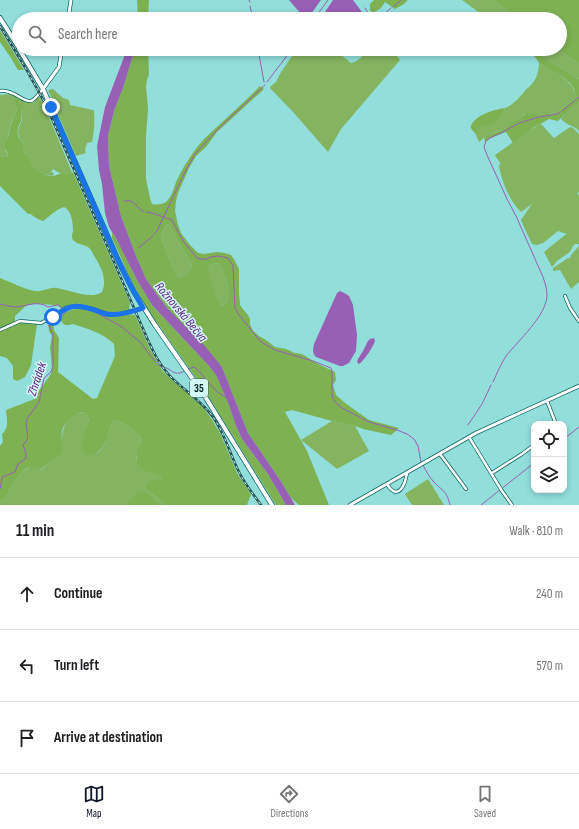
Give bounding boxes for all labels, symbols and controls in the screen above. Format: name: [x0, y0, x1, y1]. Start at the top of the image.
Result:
search box: [12, 12, 567, 56]
icon: search: [26, 23, 48, 45]
text: Search here: [58, 25, 118, 44]
route end: [42, 98, 60, 116]
water label: Rožnovská Bečva: [151, 279, 211, 346]
route start: [44, 308, 62, 326]
water label: Zhrádek: [23, 359, 51, 399]
road number: 35: [190, 379, 208, 397]
map controls: [531, 421, 567, 493]
button: locate: [531, 421, 567, 457]
button: layers: [531, 457, 567, 493]
text: 11 min: [16, 521, 54, 541]
text: Walk · 810 m: [509, 523, 563, 539]
icon: ahead: [16, 583, 38, 605]
text: Continue: [54, 584, 103, 603]
text: 240 m: [536, 586, 563, 602]
icon: left: [16, 655, 38, 677]
text: Turn left: [54, 656, 99, 675]
text: 570 m: [536, 658, 563, 674]
icon: arrive: [16, 727, 38, 749]
text: Arrive at destination: [54, 728, 163, 747]
tab: Map: [83, 783, 105, 820]
tab: Directions: [271, 783, 308, 820]
tab: Saved: [474, 783, 496, 820]

